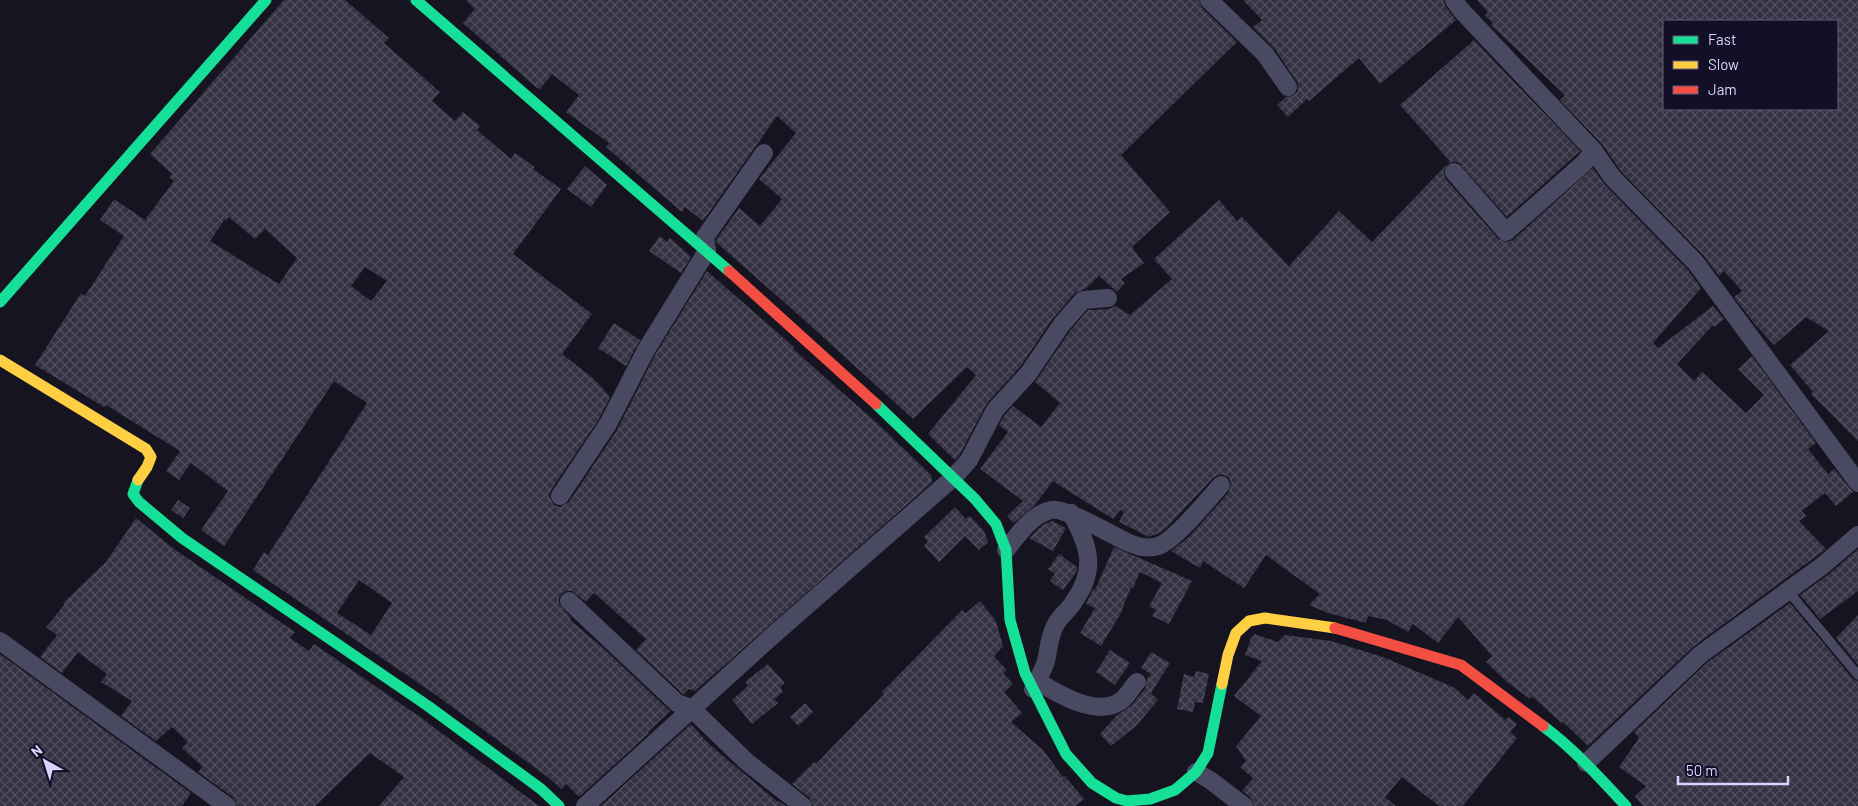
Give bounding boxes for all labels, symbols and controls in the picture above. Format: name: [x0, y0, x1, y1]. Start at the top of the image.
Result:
legend: [1663, 20, 1838, 110]
text: Fast: [1708, 30, 1736, 48]
text: Slow: [1708, 55, 1739, 73]
text: Jam: [1708, 80, 1737, 98]
north arrow: [20, 736, 70, 786]
text: N: [28, 741, 45, 760]
scale bar: [1678, 754, 1788, 786]
text: 50 m: [1686, 761, 1718, 779]

